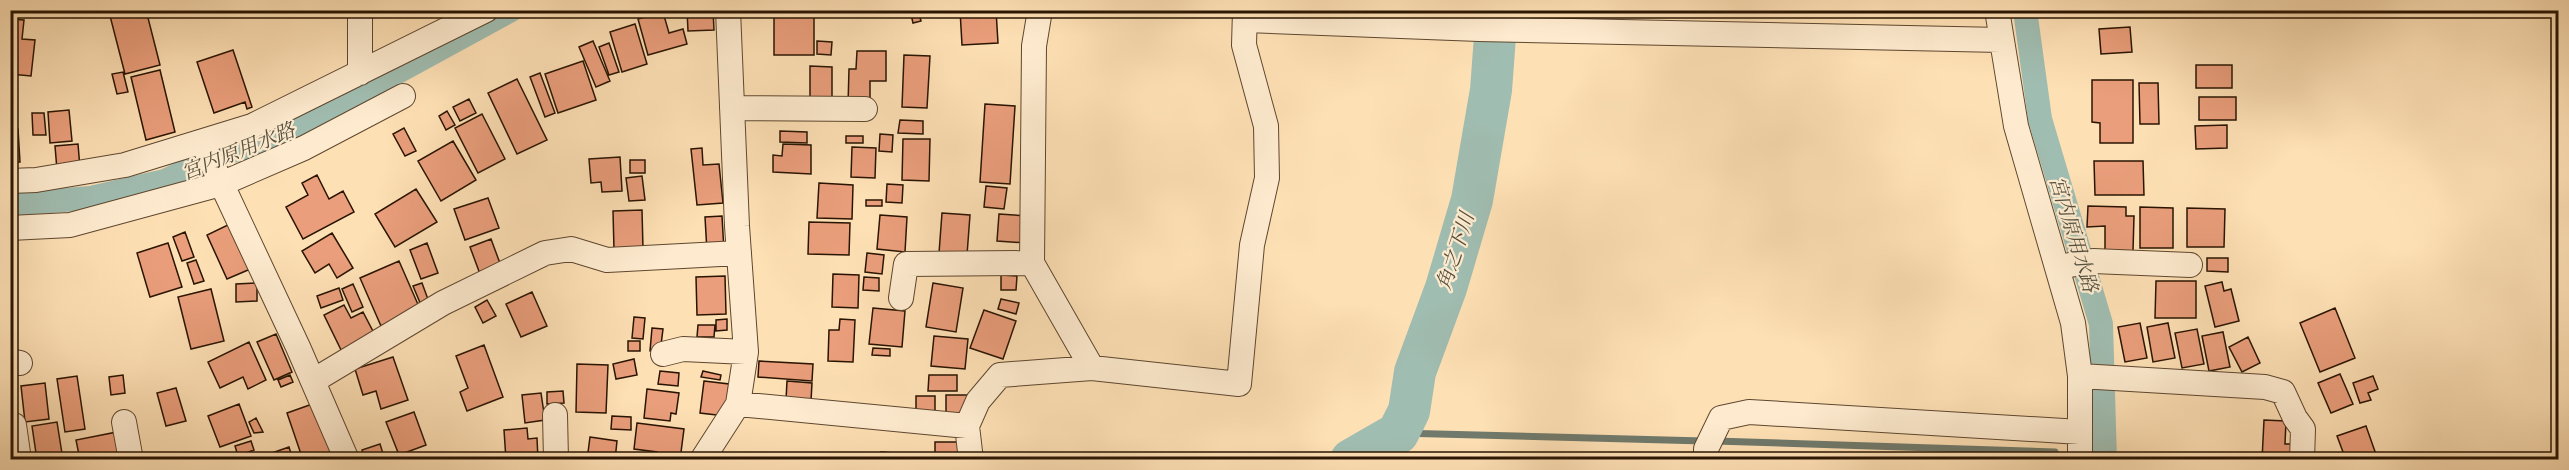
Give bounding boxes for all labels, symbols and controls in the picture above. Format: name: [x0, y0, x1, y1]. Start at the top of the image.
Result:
water label: 宮内原用水路: [178, 118, 301, 186]
water label: 宮内原用水路: [2043, 173, 2103, 297]
water label: 角之下川: [1432, 208, 1481, 293]

